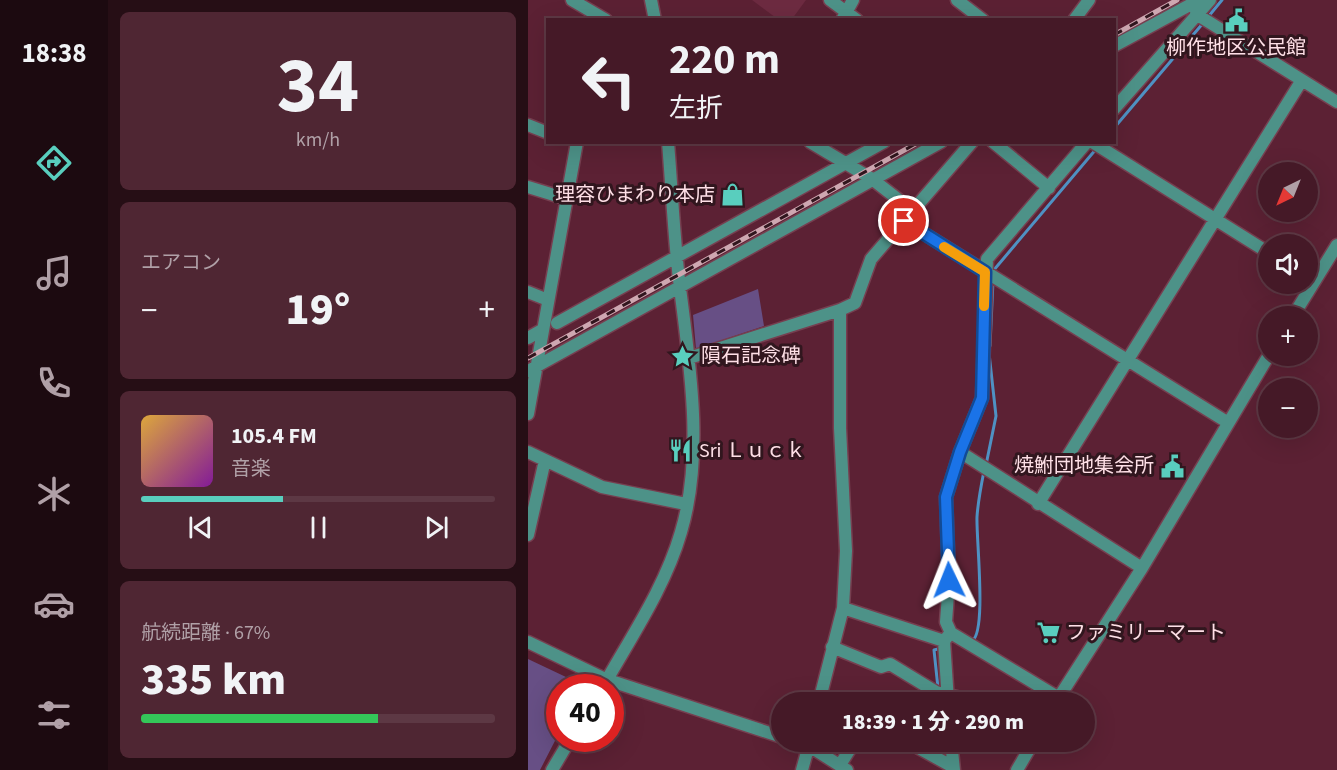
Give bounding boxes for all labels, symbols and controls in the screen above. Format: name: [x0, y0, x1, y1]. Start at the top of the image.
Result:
public building icon: 柳作地区公民館: [1223, 8, 1249, 34]
text: 220 m: [669, 30, 780, 90]
text: 34: [277, 31, 359, 142]
text: 18:38: [21, 34, 87, 73]
place label: 柳作地区公民館: [1166, 34, 1306, 62]
icon: left: [570, 42, 648, 120]
text: 左折: [669, 89, 723, 128]
text: km/h: [296, 126, 340, 154]
icon: directions: [33, 142, 75, 184]
north arrow: [1258, 162, 1318, 222]
map controls: [1258, 162, 1318, 438]
place label: 理容ひまわり本店: [555, 181, 715, 209]
shop icon: 理容ひまわり本店: [720, 182, 746, 208]
pin: [878, 195, 929, 246]
icon: arrive: [887, 204, 920, 237]
button: sound: [1258, 234, 1318, 294]
text: エアコン: [141, 249, 221, 277]
icon: music: [33, 252, 75, 294]
text: 19°: [286, 278, 350, 342]
text: −: [141, 287, 157, 334]
text: +: [479, 287, 495, 334]
button: +: [1258, 306, 1318, 366]
place label: 隕石記念碑: [701, 342, 801, 370]
place icon: 隕石記念碑: [670, 343, 696, 369]
icon: phone: [33, 362, 75, 404]
button: −: [1258, 378, 1318, 438]
text: 105.4 FM: [231, 420, 317, 452]
place label: Sri Ｌｕｃｋ: [699, 437, 806, 465]
restaurant icon: Sri Ｌｕｃｋ: [668, 438, 694, 464]
place label: 焼鮒団地集会所: [1014, 452, 1154, 480]
public building icon: 焼鮒団地集会所: [1159, 453, 1185, 479]
text: 音楽: [231, 455, 271, 483]
icon: climate: [33, 473, 75, 515]
icon: previous: [184, 511, 217, 544]
icon: pause: [302, 511, 335, 544]
icon: next: [420, 511, 453, 544]
position arrow: [917, 548, 981, 612]
icon: car: [33, 583, 75, 625]
text: 航続距離 · 67%: [141, 619, 270, 647]
place label: ファミリーマート: [1066, 619, 1226, 647]
supermarket icon: ファミリーマート: [1035, 620, 1061, 646]
text: 335 km: [141, 648, 286, 712]
speed limit sign: 40: [546, 674, 624, 752]
icon: filters: [33, 694, 75, 736]
text: 18:39 · 1 分 · 290 m: [842, 706, 1024, 738]

